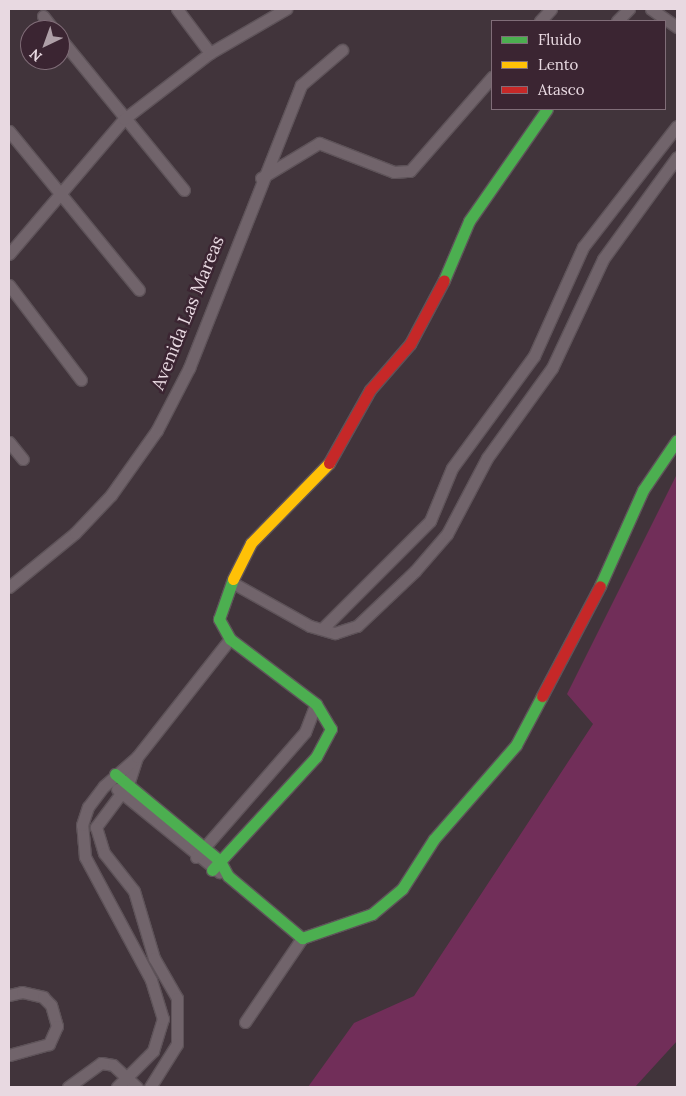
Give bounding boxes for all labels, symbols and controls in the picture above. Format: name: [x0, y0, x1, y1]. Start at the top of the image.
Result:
north arrow: [20, 20, 70, 70]
legend: [491, 20, 666, 110]
text: Fluido: [538, 30, 581, 49]
text: N: [26, 45, 46, 66]
text: Lento: [538, 55, 578, 74]
text: Atasco: [538, 80, 584, 99]
street label: Avenida Las Mareas: [147, 233, 229, 393]

